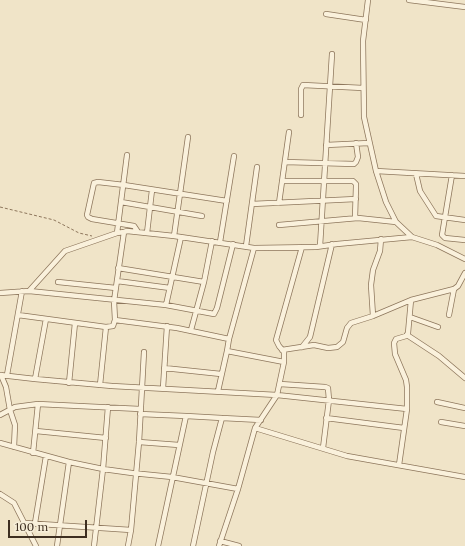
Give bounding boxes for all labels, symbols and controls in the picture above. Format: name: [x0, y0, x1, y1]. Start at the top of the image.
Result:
scale bar: [10, 512, 89, 538]
text: 100 m: [15, 519, 48, 534]

